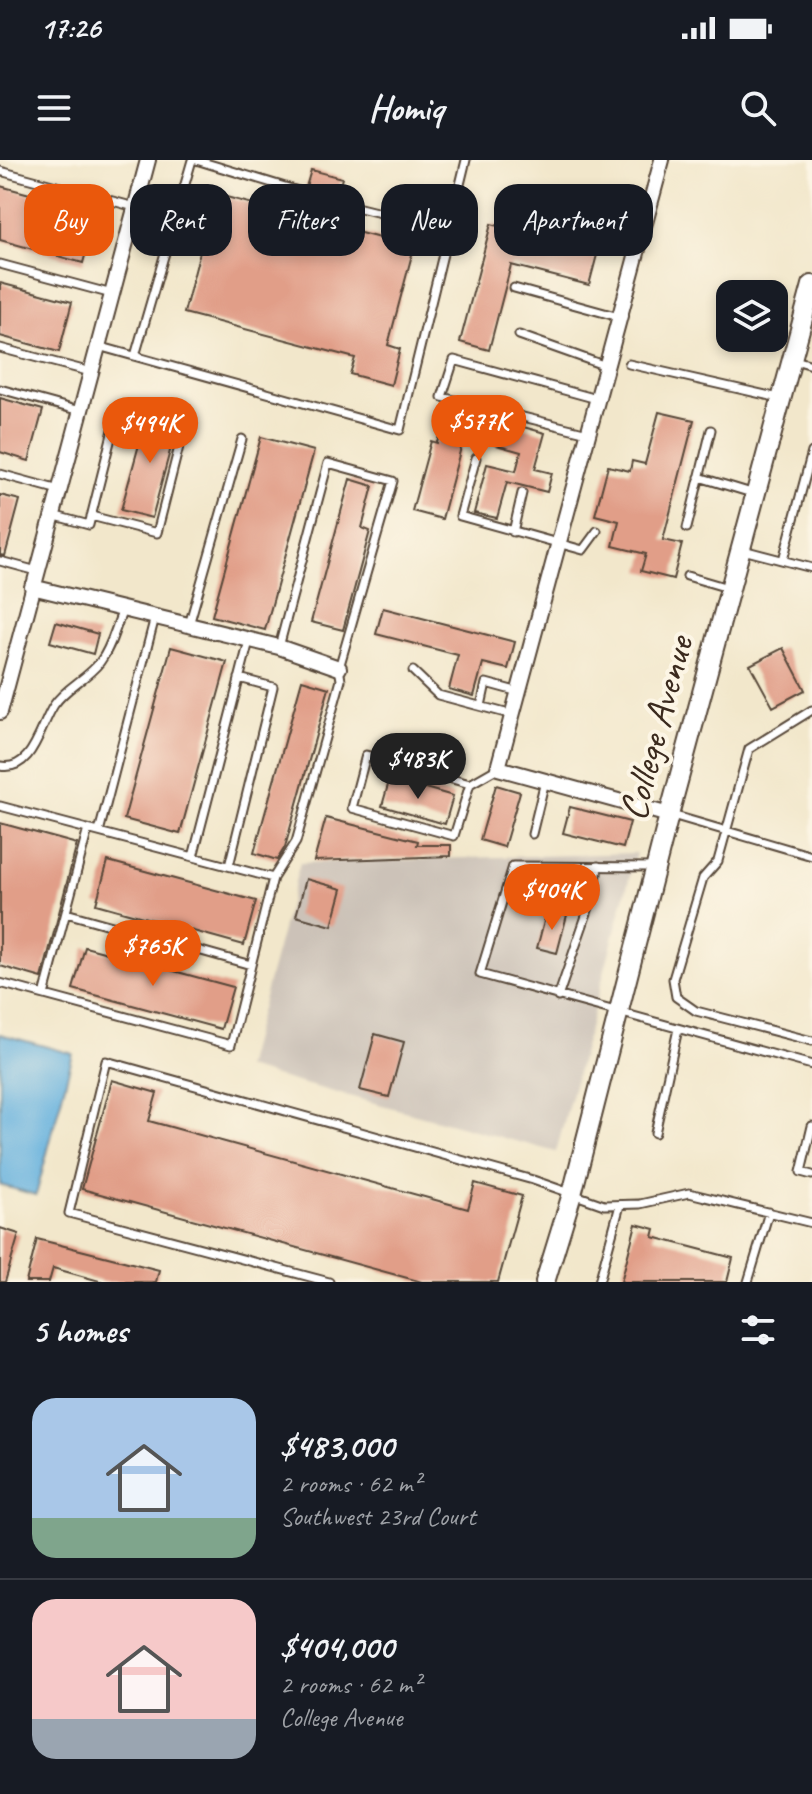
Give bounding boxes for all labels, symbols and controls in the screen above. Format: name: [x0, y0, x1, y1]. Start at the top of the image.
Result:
text: 17:26: [40, 9, 100, 47]
text: Homiq: [369, 85, 443, 131]
icon: menu: [32, 86, 76, 130]
icon: search: [736, 86, 780, 130]
chip: Buy: [24, 184, 114, 256]
chip: Rent: [130, 184, 232, 256]
chip: Filters: [248, 184, 365, 256]
chip: New: [381, 184, 478, 256]
chip: Apartment: [494, 184, 653, 256]
map controls: [716, 280, 788, 352]
button: layers: [716, 280, 788, 352]
pin: $577K: [423, 395, 535, 463]
pin: $494K: [94, 397, 206, 465]
text: $577K: [449, 404, 509, 437]
text: $494K: [120, 406, 180, 439]
street label: College Avenue: [607, 628, 705, 826]
pin: $483K: [362, 733, 474, 801]
text: $483K: [388, 742, 448, 775]
pin: $404K: [496, 864, 608, 932]
text: $404K: [522, 873, 582, 906]
pin: $765K: [97, 920, 209, 988]
text: $765K: [123, 929, 183, 962]
icon: filters: [736, 1308, 780, 1352]
text: 5 homes: [32, 1309, 127, 1352]
text: $483,000: [280, 1424, 394, 1467]
icon: home: [96, 1430, 192, 1526]
text: 2 rooms · 62 m²: [280, 1467, 421, 1500]
text: Southwest 23rd Court: [280, 1500, 476, 1533]
text: $404,000: [280, 1625, 394, 1668]
icon: home: [96, 1631, 192, 1727]
text: 2 rooms · 62 m²: [280, 1668, 421, 1701]
text: College Avenue: [280, 1701, 402, 1734]

